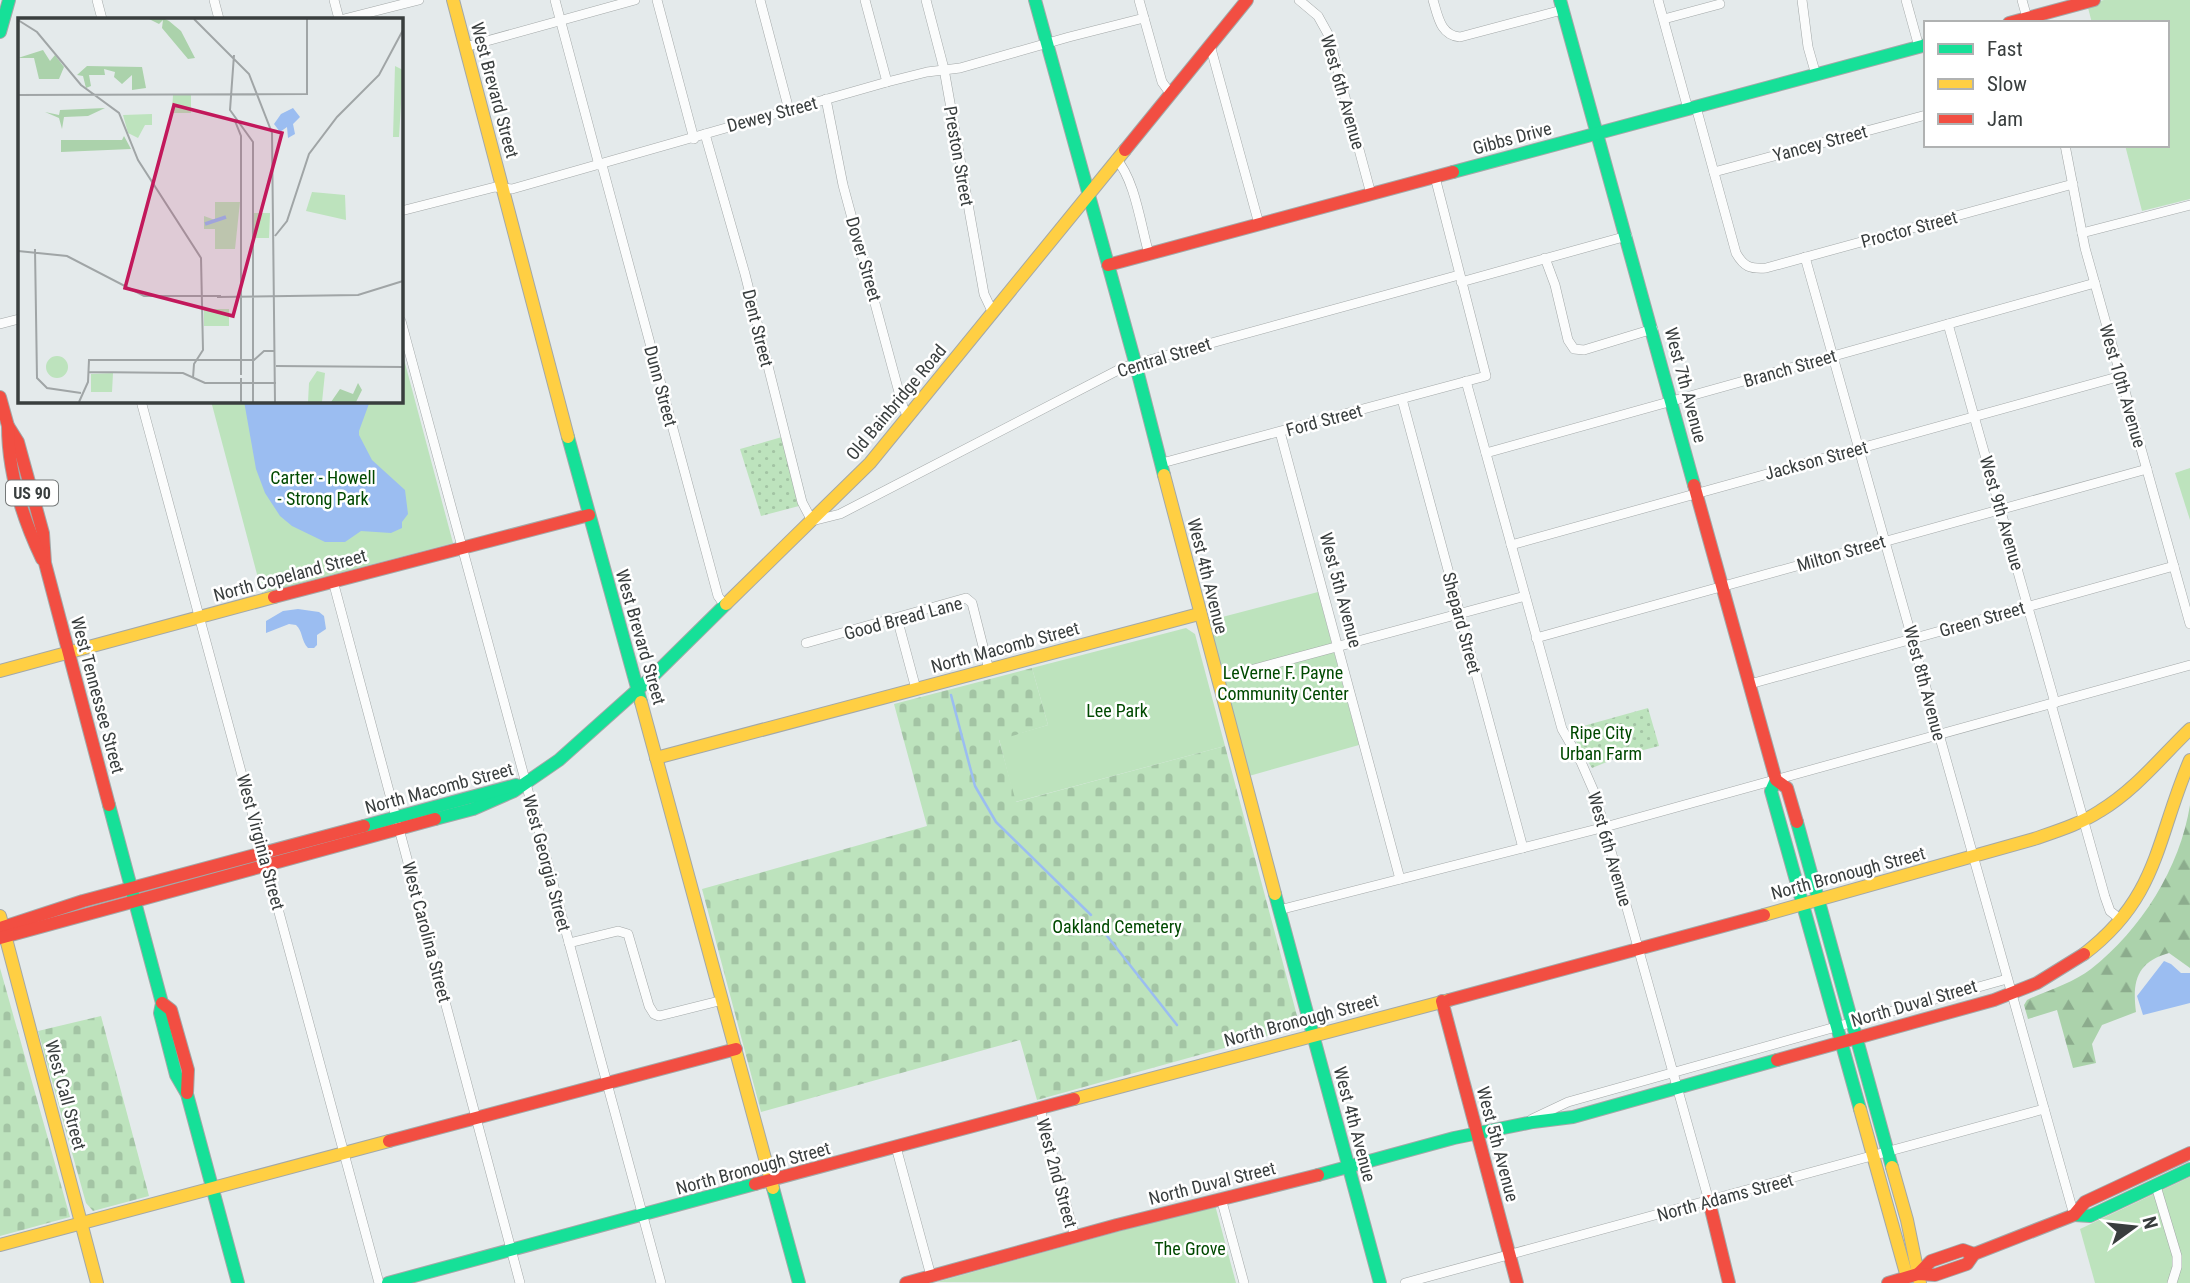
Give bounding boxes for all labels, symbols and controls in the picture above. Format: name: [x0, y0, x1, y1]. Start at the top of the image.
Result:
inset map: [18, 18, 402, 402]
street label: West Brevard Street: [467, 20, 523, 160]
legend: [1924, 21, 2169, 147]
street label: West 6th Avenue: [1317, 32, 1369, 152]
text: Fast: [1987, 37, 2023, 61]
text: Slow: [1987, 72, 2027, 96]
street label: Dewey Street: [725, 92, 819, 136]
street label: Preston Street: [940, 104, 978, 208]
text: Jam: [1987, 107, 2023, 131]
street label: Gibbs Drive: [1470, 117, 1554, 159]
street label: Yancey Street: [1771, 120, 1869, 166]
street label: Proctor Street: [1859, 206, 1959, 252]
street label: Dover Street: [842, 214, 886, 304]
street label: Dent Street: [738, 287, 778, 369]
street label: West 10th Avenue: [2095, 322, 2151, 450]
street label: West 7th Avenue: [1661, 325, 1711, 445]
street label: Central Street: [1115, 333, 1213, 381]
street label: Old Bainbridge Road: [842, 340, 950, 464]
street label: Dunn Street: [640, 343, 682, 429]
street label: Branch Street: [1741, 345, 1839, 391]
street label: Ford Street: [1284, 400, 1364, 440]
street label: Jackson Street: [1762, 436, 1870, 484]
street label: West 9th Avenue: [1976, 453, 2028, 573]
park label: Carter - Howell - Strong Park: [270, 467, 376, 509]
road number: US 90: [6, 480, 58, 506]
street label: West 4th Avenue: [1183, 516, 1233, 636]
street label: West 5th Avenue: [1316, 530, 1366, 650]
street label: Milton Street: [1794, 530, 1888, 576]
street label: North Copeland Street: [211, 544, 369, 606]
street label: West Brevard Street: [612, 567, 670, 707]
street label: Shepard Street: [1438, 570, 1486, 676]
street label: Good Bread Lane: [842, 592, 964, 644]
street label: Green Street: [1937, 597, 2027, 641]
street label: West Tennessee Street: [67, 614, 129, 776]
street label: North Macomb Street: [929, 617, 1081, 677]
street label: West 8th Avenue: [1900, 623, 1950, 743]
park label: LeVerne F. Payne Community Center: [1217, 662, 1349, 704]
park label: Lee Park: [1086, 700, 1148, 721]
park label: Ripe City Urban Farm: [1560, 722, 1642, 764]
street label: North Macomb Street: [363, 758, 515, 818]
street label: West Virginia Street: [233, 772, 289, 912]
street label: West 6th Avenue: [1584, 789, 1636, 909]
street label: West Georgia Street: [519, 792, 575, 934]
street label: North Bronough Street: [1769, 842, 1927, 904]
street label: West Carolina Street: [398, 859, 456, 1005]
park label: Oakland Cemetery: [1052, 916, 1182, 937]
street label: North Duval Street: [1849, 975, 1979, 1031]
street label: North Bronough Street: [1222, 989, 1380, 1051]
street label: West Call Street: [41, 1038, 91, 1152]
street label: West 4th Avenue: [1330, 1064, 1380, 1184]
street label: West 5th Avenue: [1473, 1084, 1523, 1204]
street label: West 2nd Street: [1032, 1116, 1082, 1230]
street label: North Bronough Street: [674, 1137, 832, 1199]
street label: North Duval Street: [1146, 1157, 1278, 1209]
street label: North Adams Street: [1655, 1169, 1795, 1225]
north arrow: [2099, 1192, 2169, 1262]
text: N: [2137, 1214, 2163, 1231]
park label: The Grove: [1154, 1238, 1226, 1259]

